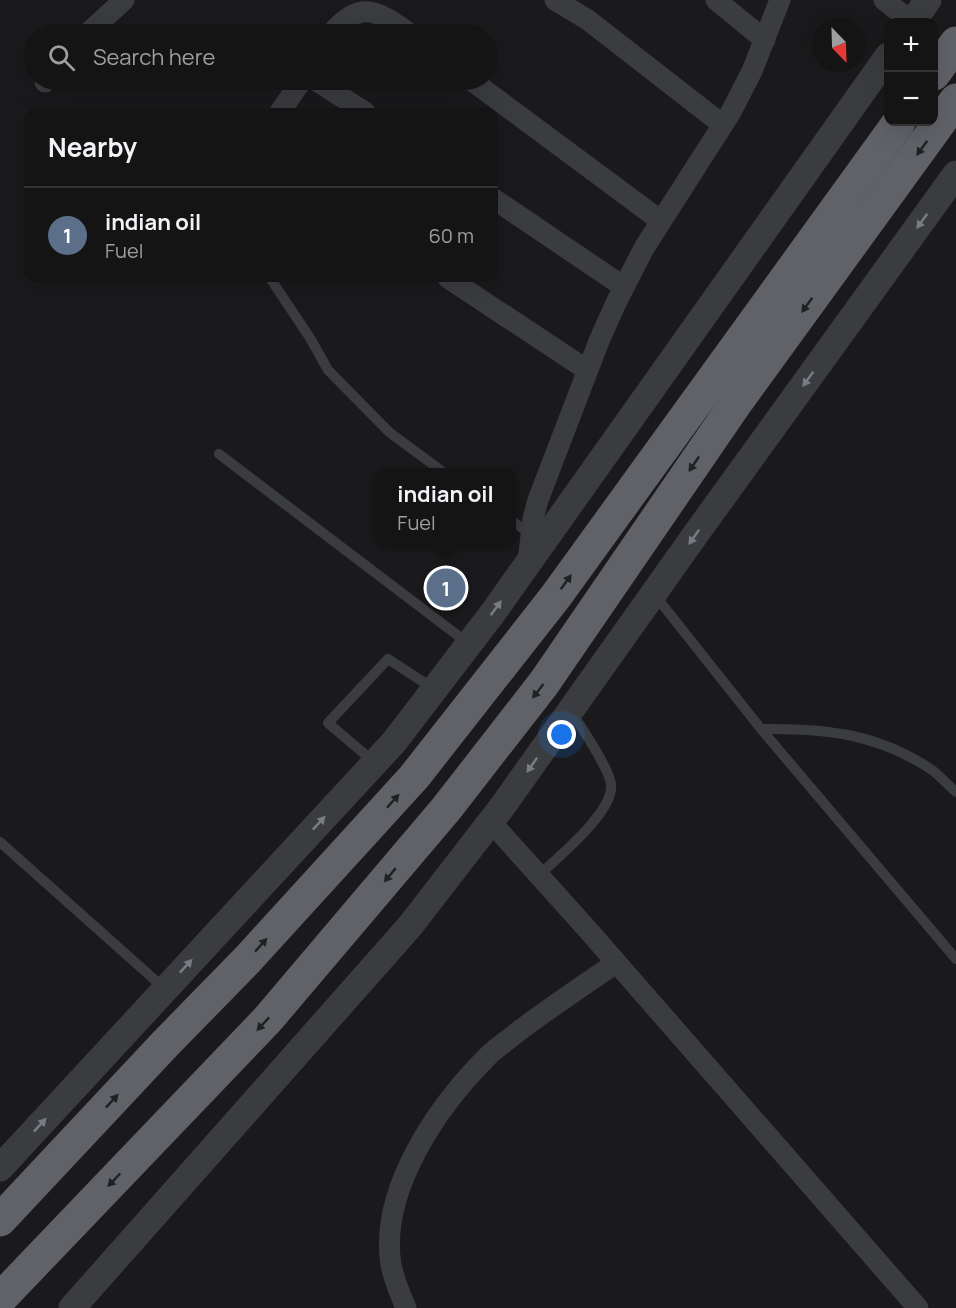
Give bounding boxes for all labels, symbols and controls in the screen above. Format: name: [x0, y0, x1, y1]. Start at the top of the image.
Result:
north arrow: [812, 18, 866, 72]
map controls: [884, 18, 938, 126]
button: +: [884, 18, 938, 72]
search box: [24, 24, 498, 90]
icon: search: [45, 41, 78, 74]
text: Search here: [93, 42, 215, 72]
button: −: [884, 72, 938, 126]
text: Nearby: [48, 129, 137, 165]
one-way arrow: [916, 140, 928, 155]
text: indian oil: [105, 207, 201, 237]
one-way arrow: [916, 213, 928, 229]
text: 1: [63, 222, 72, 249]
text: 60 m: [428, 222, 474, 249]
text: Fuel: [105, 237, 143, 264]
one-way arrow: [801, 297, 813, 313]
one-way arrow: [802, 372, 814, 387]
one-way arrow: [688, 456, 700, 472]
popup: [375, 468, 516, 546]
text: indian oil: [397, 479, 494, 509]
text: Fuel: [397, 509, 436, 536]
one-way arrow: [688, 530, 700, 545]
pin: 1: [426, 566, 466, 610]
one-way arrow: [560, 575, 572, 591]
one-way arrow: [490, 600, 501, 616]
one-way arrow: [533, 683, 545, 698]
your location: [547, 720, 576, 749]
one-way arrow: [527, 757, 538, 773]
one-way arrow: [385, 794, 399, 808]
one-way arrow: [312, 816, 326, 831]
one-way arrow: [384, 867, 397, 882]
one-way arrow: [254, 937, 268, 952]
one-way arrow: [179, 960, 193, 974]
one-way arrow: [257, 1016, 271, 1030]
one-way arrow: [105, 1093, 119, 1108]
one-way arrow: [33, 1118, 46, 1133]
one-way arrow: [107, 1172, 121, 1187]

